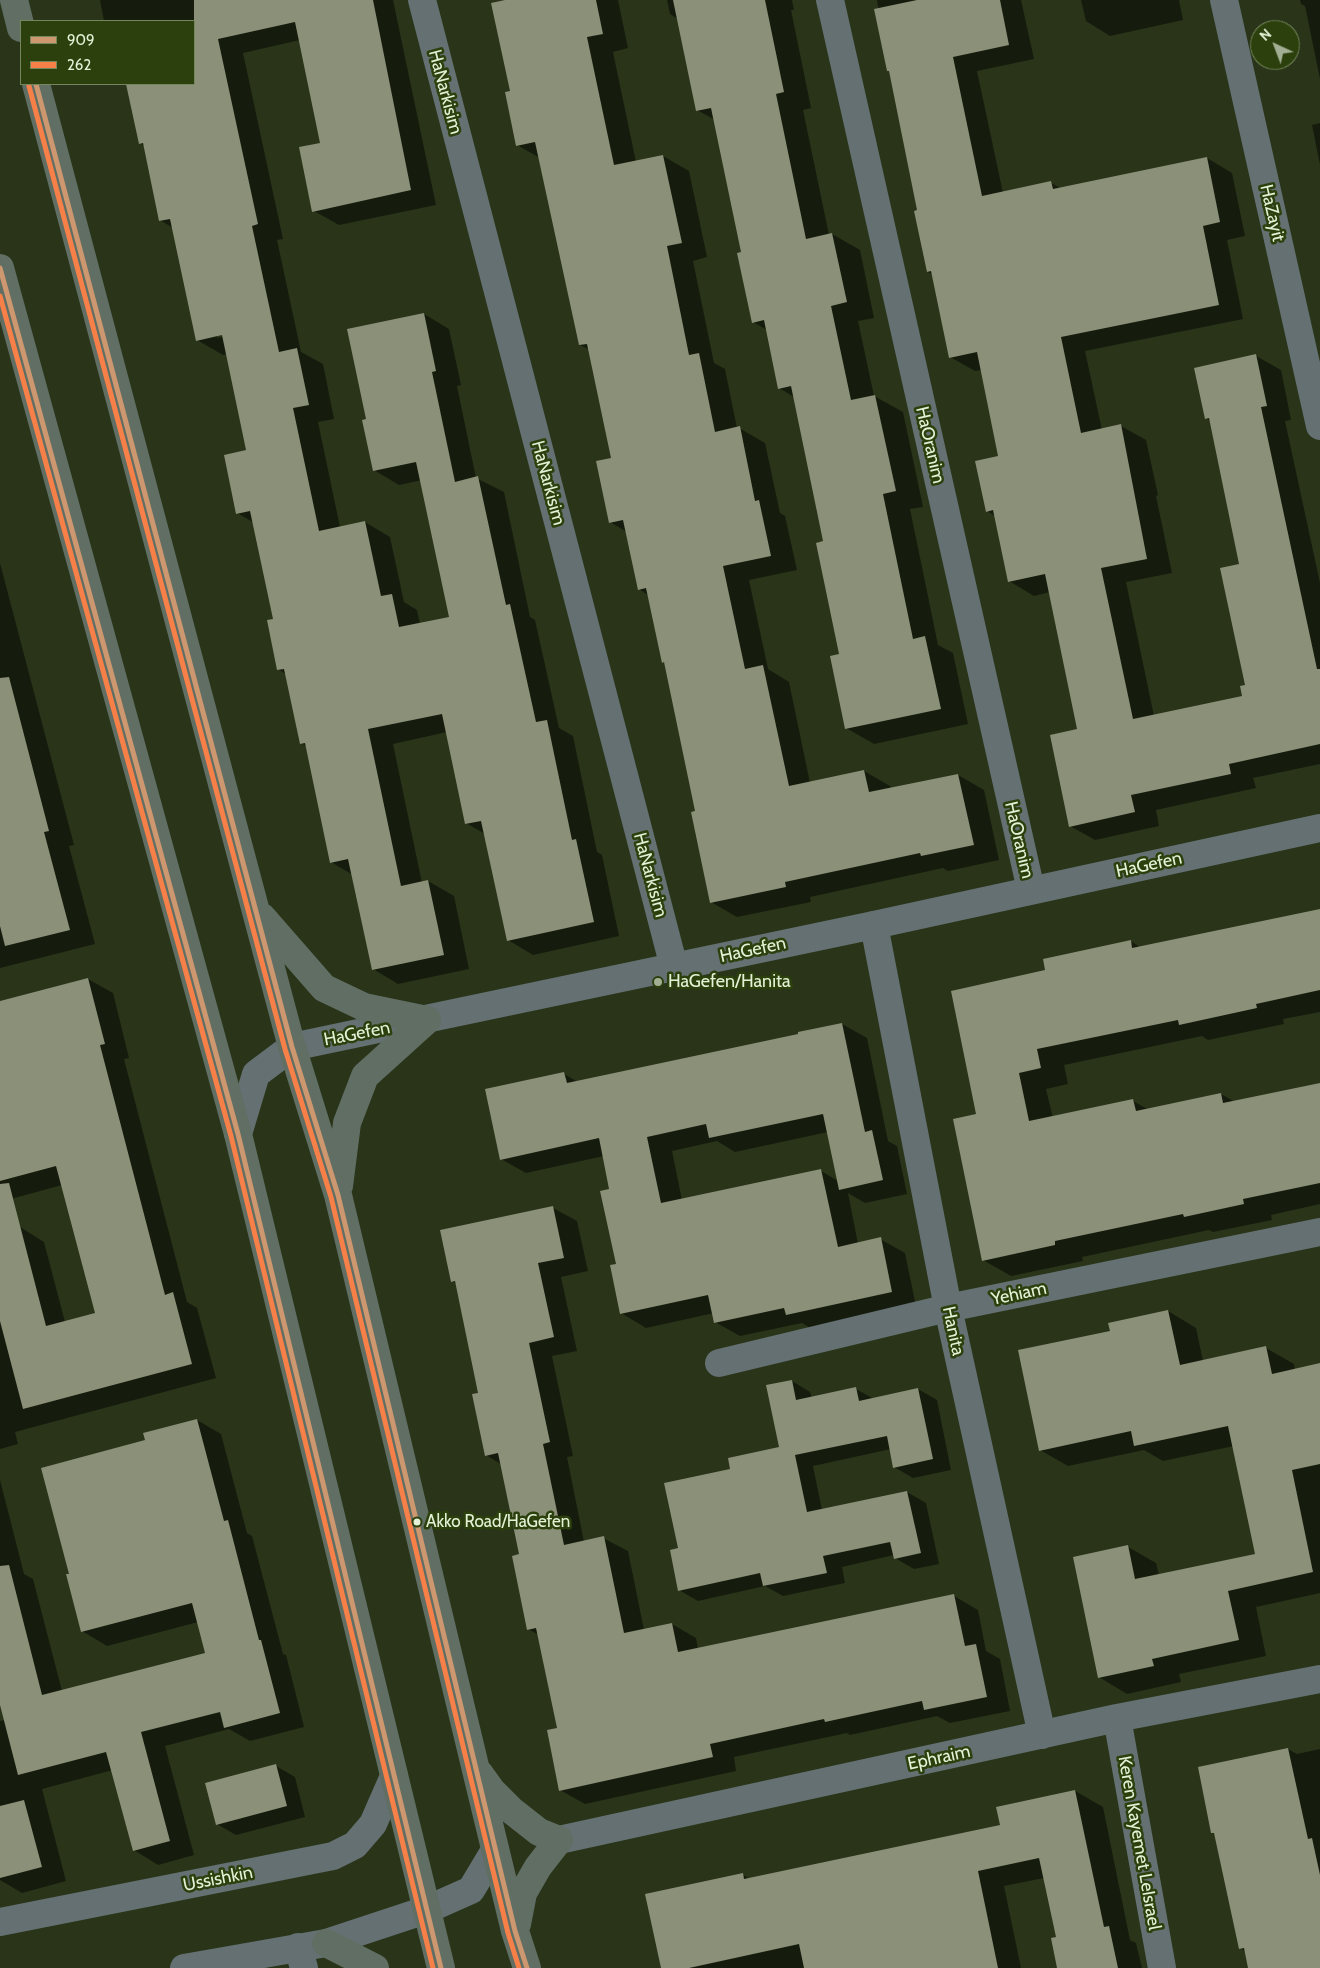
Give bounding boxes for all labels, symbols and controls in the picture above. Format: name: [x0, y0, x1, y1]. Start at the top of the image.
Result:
legend: [20, 20, 195, 85]
north arrow: [1250, 20, 1300, 70]
text: N: [1256, 25, 1275, 45]
text: 909: [67, 31, 95, 49]
street label: HaNarkisim: [423, 47, 467, 137]
text: 262: [67, 56, 91, 74]
street label: HaZayit: [1255, 182, 1289, 244]
street label: HaOranim: [911, 404, 949, 486]
street label: HaNarkisim: [526, 438, 570, 528]
street label: HaOranim: [1000, 799, 1038, 881]
street label: HaNarkisim: [628, 830, 672, 920]
street label: HaGefen: [1114, 847, 1184, 883]
street label: HaGefen: [718, 932, 788, 968]
place label: HaGefen/Hanita: [668, 971, 791, 993]
marker: HaGefen/Hanita: [652, 976, 664, 988]
street label: HaGefen: [322, 1017, 392, 1051]
street label: Yehiam: [989, 1278, 1049, 1310]
street label: Hanita: [937, 1304, 969, 1358]
place label: Akko Road/HaGefen: [426, 1512, 570, 1532]
marker: Akko Road/HaGefen: [412, 1517, 422, 1527]
street label: Ephraim: [906, 1741, 972, 1775]
street label: Keren Kayemet LeIsrael: [1113, 1754, 1165, 1932]
street label: Ussishkin: [181, 1862, 255, 1896]

